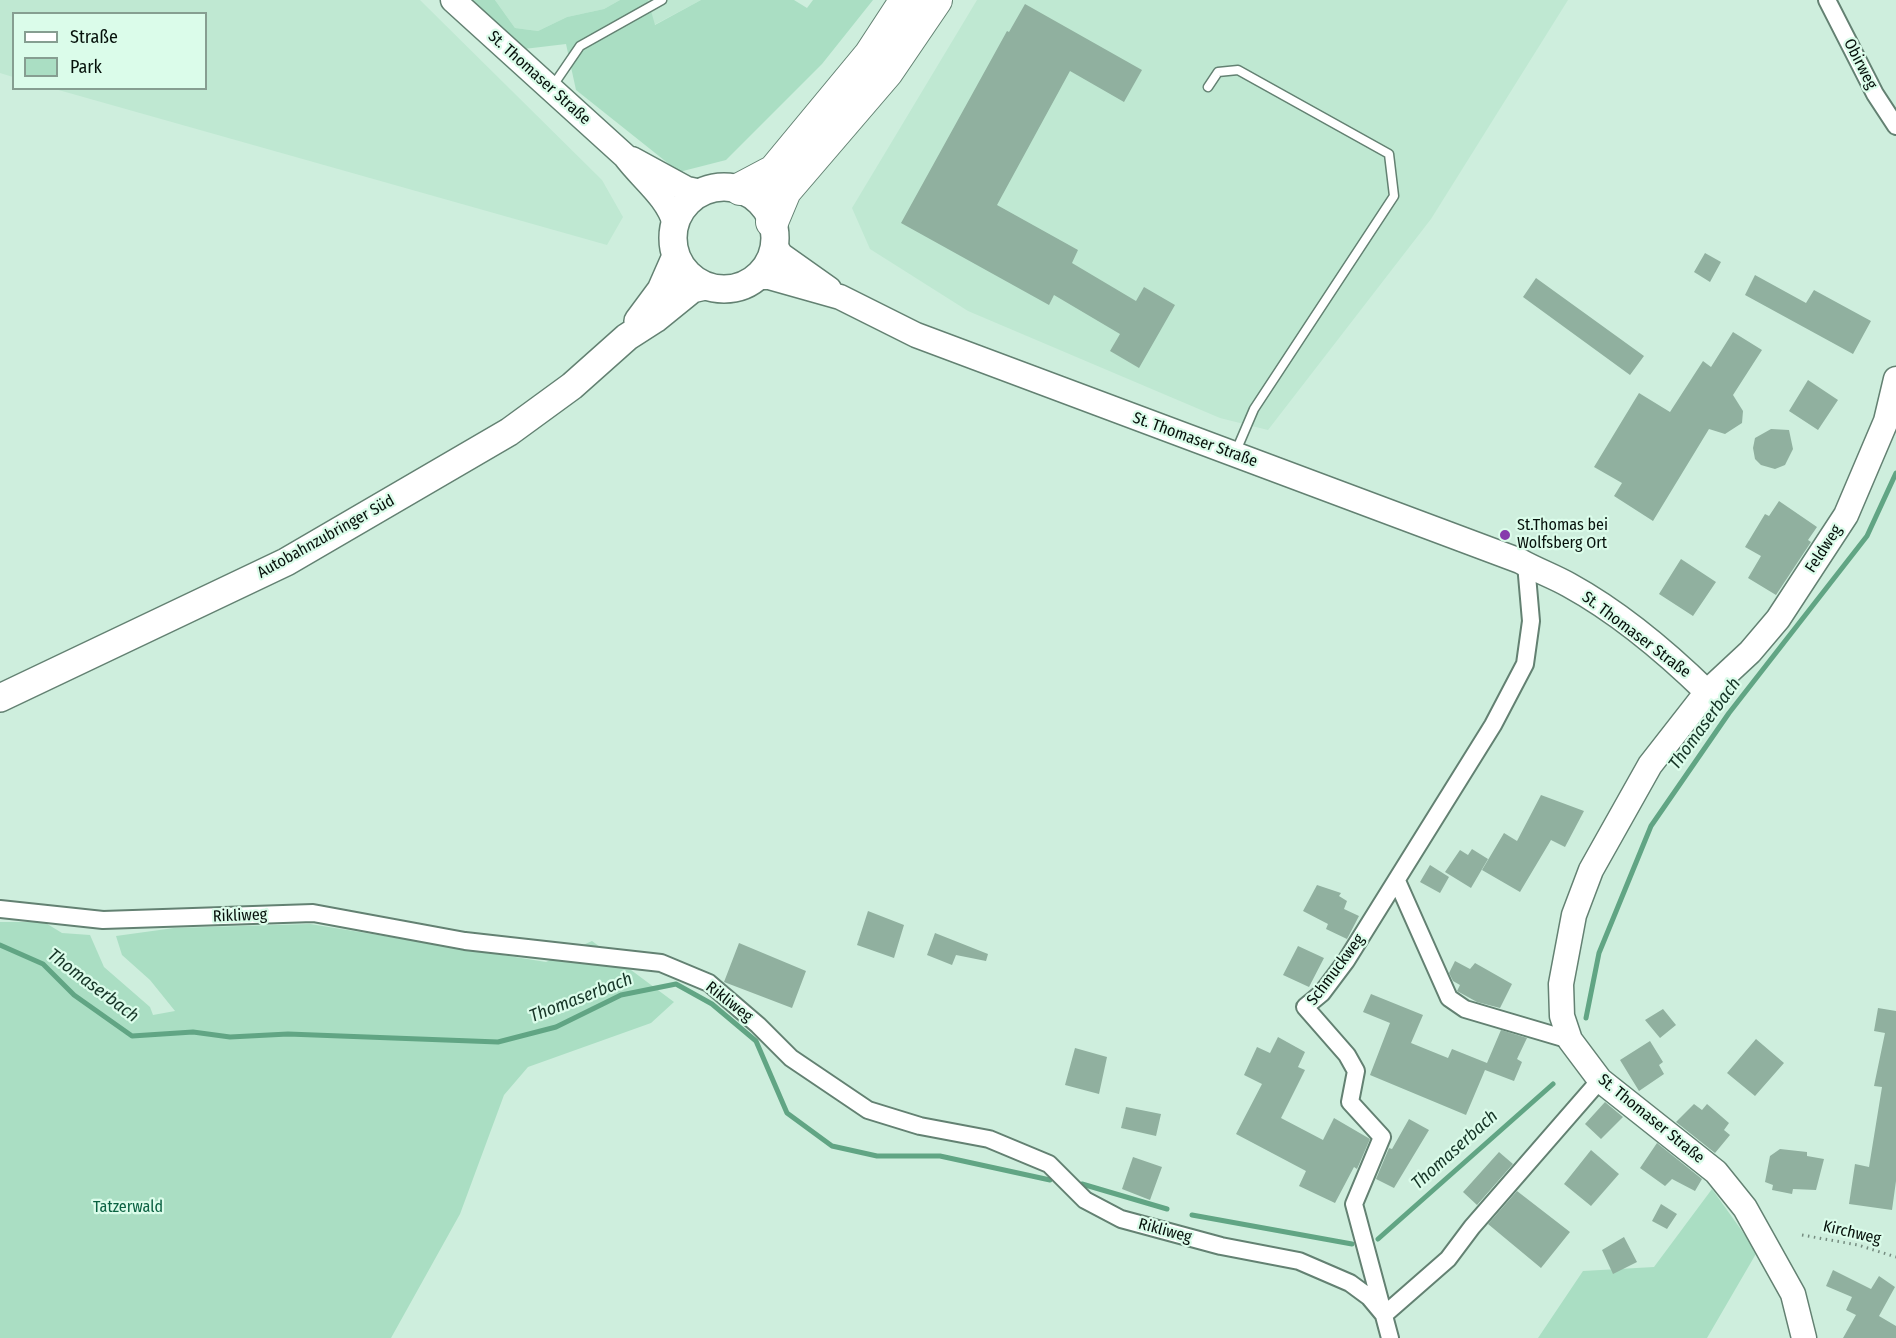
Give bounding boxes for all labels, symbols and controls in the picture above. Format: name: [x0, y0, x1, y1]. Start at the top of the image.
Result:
legend: [12, 12, 207, 90]
text: Straße: [70, 26, 118, 48]
street label: St. Thomaser Straße: [484, 27, 594, 129]
street label: Obirweg: [1839, 36, 1881, 92]
text: Park: [70, 56, 102, 78]
street label: St. Thomaser Straße: [1130, 409, 1260, 471]
street label: Autobahnzubringer Süd: [254, 491, 398, 583]
place label: St.Thomas bei Wolfsberg Ort: [1517, 516, 1608, 554]
street label: Feldweg: [1802, 522, 1846, 576]
marker: St.Thomas bei Wolfsberg Ort: [1498, 528, 1512, 542]
street label: St. Thomaser Straße: [1578, 588, 1694, 682]
water label: Thomaserbach: [1664, 674, 1746, 774]
street label: Rikliweg: [212, 905, 268, 927]
street label: Schmuckweg: [1303, 931, 1369, 1009]
water label: Thomaserbach: [43, 945, 143, 1027]
water label: Thomaserbach: [526, 968, 636, 1028]
street label: Rikliweg: [702, 978, 756, 1026]
street label: St. Thomaser Straße: [1594, 1070, 1708, 1168]
water label: Thomaserbach: [1407, 1106, 1503, 1194]
park label: Tatzerwald: [93, 1198, 163, 1218]
street label: Rikliweg: [1136, 1215, 1194, 1247]
street label: Kirchweg: [1821, 1217, 1883, 1249]

